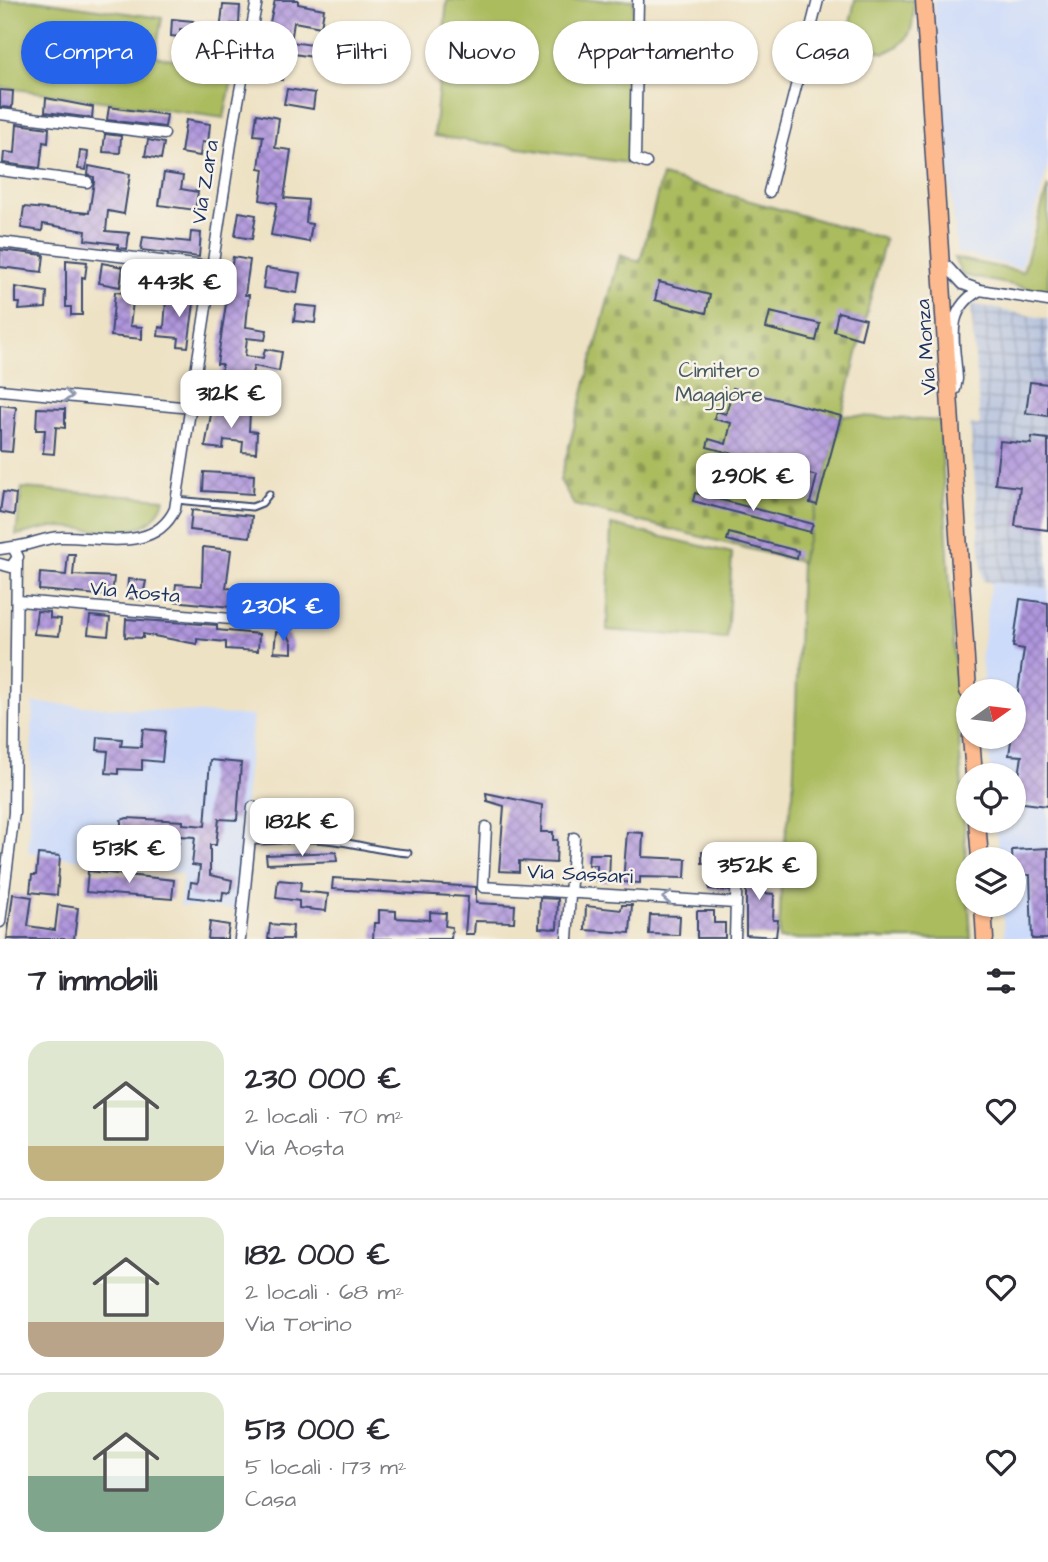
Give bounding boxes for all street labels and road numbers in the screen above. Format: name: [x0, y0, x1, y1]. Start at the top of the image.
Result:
street label: Via Zara: [184, 138, 226, 226]
street label: Via Monza: [908, 298, 944, 396]
street label: Via Aosta: [89, 574, 182, 610]
street label: Via Sassari: [526, 857, 634, 891]

